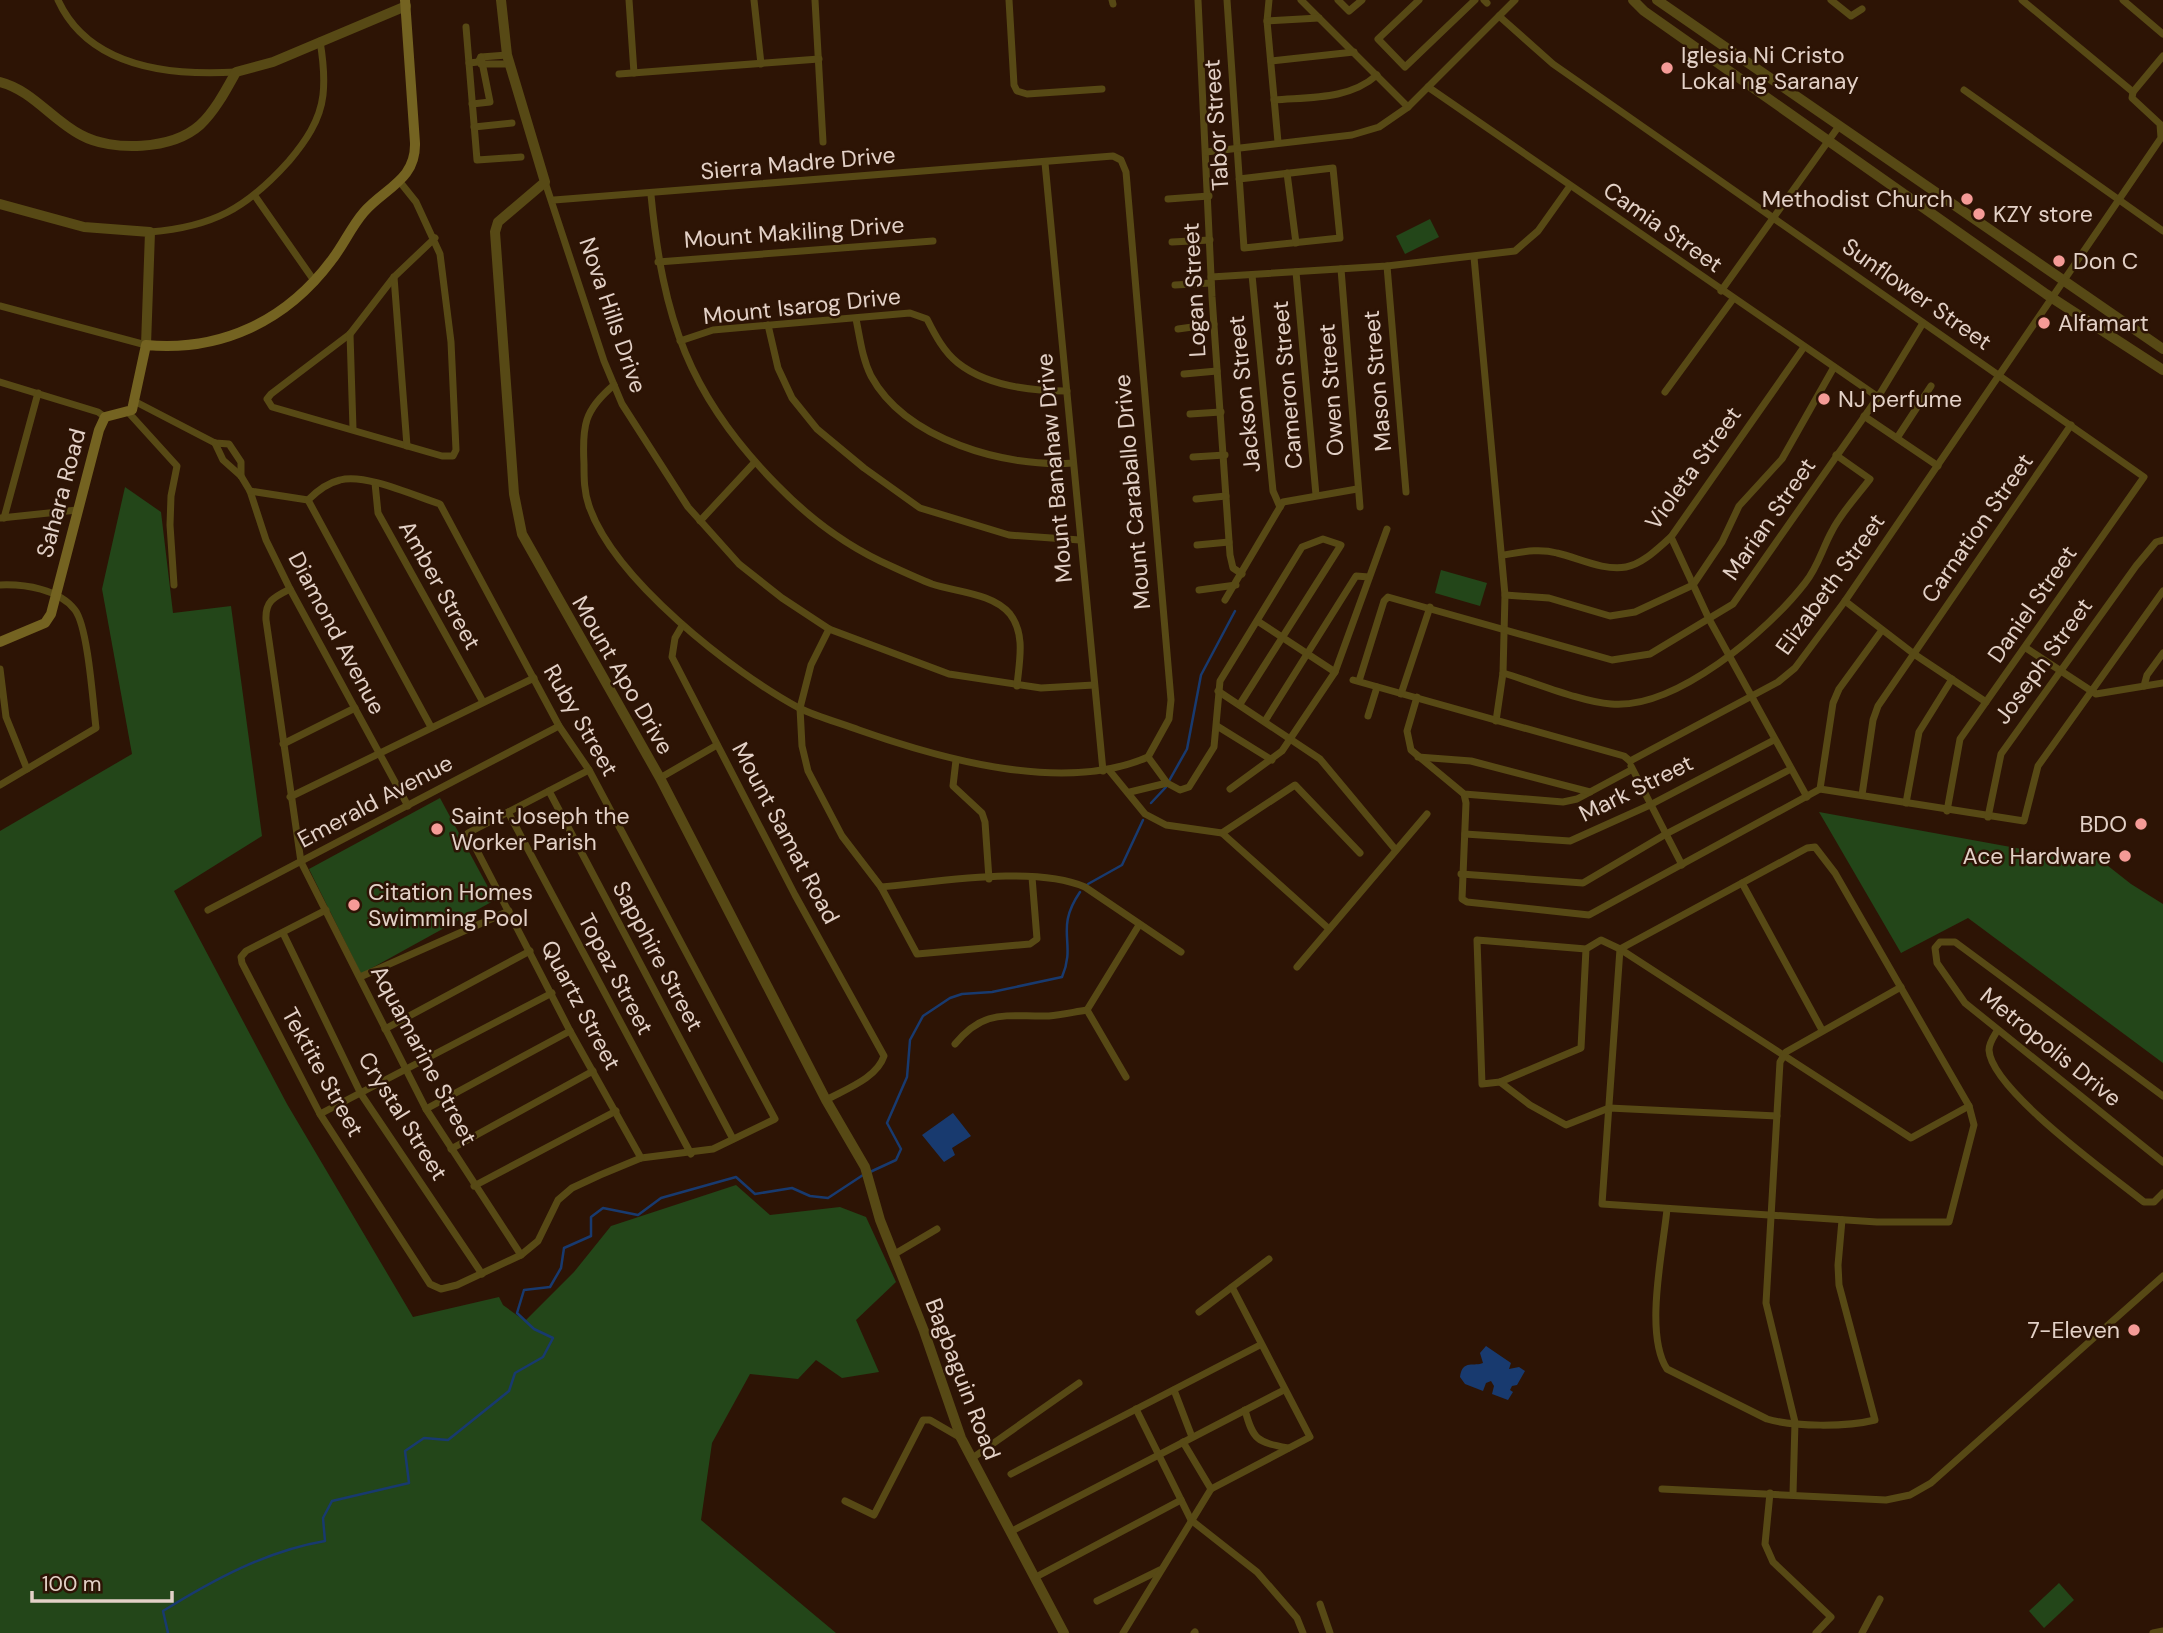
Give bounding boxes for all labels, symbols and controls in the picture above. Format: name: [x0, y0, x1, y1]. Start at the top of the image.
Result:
place label: Iglesia Ni Cristo Lokal ng Saranay: [1681, 40, 1859, 96]
street label: Tabor Street: [1196, 58, 1236, 192]
marker: Iglesia Ni Cristo Lokal ng Saranay: [1659, 60, 1675, 76]
street label: Sierra Madre Drive: [699, 140, 897, 186]
street label: Camia Street: [1598, 175, 1728, 279]
place label: Methodist Church: [1762, 184, 1953, 214]
marker: Methodist Church: [1959, 191, 1975, 207]
place label: KZY store: [1993, 199, 2093, 229]
marker: KZY store: [1971, 206, 1987, 222]
street label: Mount Makiling Drive: [683, 209, 905, 255]
street label: Logan Street: [1175, 222, 1213, 358]
street label: Sunflower Street: [1836, 231, 1998, 357]
street label: Nova Hills Drive: [572, 233, 654, 397]
place label: Don C: [2073, 246, 2138, 276]
marker: Don C: [2051, 253, 2067, 269]
street label: Mount Isarog Drive: [702, 281, 902, 331]
street label: Cameron Street: [1265, 300, 1309, 470]
place label: Alfamart: [2058, 308, 2149, 338]
street label: Mason Street: [1356, 309, 1398, 453]
street label: Jackson Street: [1221, 314, 1267, 474]
marker: Alfamart: [2036, 315, 2052, 331]
street label: Owen Street: [1311, 323, 1351, 457]
street label: Mount Banahaw Drive: [1029, 352, 1079, 584]
street label: Mount Caraballo Drive: [1107, 373, 1157, 611]
place label: NJ perfume: [1838, 384, 1962, 414]
marker: NJ perfume: [1816, 391, 1832, 407]
street label: Violeta Street: [1638, 400, 1748, 536]
street label: Sahara Road: [29, 425, 93, 561]
street label: Carnation Street: [1914, 447, 2040, 609]
street label: Marian Street: [1716, 452, 1822, 586]
street label: Elizabeth Street: [1769, 508, 1891, 660]
street label: Amber Street: [392, 515, 488, 655]
street label: Daniel Street: [1981, 539, 2083, 669]
street label: Diamond Avenue: [282, 547, 392, 719]
street label: Mount Apo Drive: [565, 590, 681, 760]
street label: Joseph Street: [1987, 592, 2099, 730]
street label: Ruby Street: [537, 659, 625, 781]
street label: Mount Samat Road: [725, 737, 847, 929]
street label: Emerald Avenue: [292, 748, 458, 854]
street label: Mark Street: [1574, 748, 1698, 828]
place label: Saint Joseph the Worker Parish: [451, 801, 630, 857]
place label: BDO: [2080, 809, 2127, 839]
marker: BDO: [2133, 816, 2149, 832]
marker: Saint Joseph the Worker Parish: [429, 821, 445, 837]
place label: Ace Hardware: [1963, 841, 2111, 871]
marker: Ace Hardware: [2117, 848, 2133, 864]
street label: Sapphire Street: [606, 876, 710, 1036]
place label: Citation Homes Swimming Pool: [368, 877, 533, 933]
marker: Citation Homes Swimming Pool: [346, 897, 362, 913]
street label: Topaz Street: [571, 908, 661, 1040]
street label: Quartz Street: [534, 935, 628, 1075]
street label: Aquamarine Street: [364, 960, 484, 1150]
street label: Metropolis Drive: [1974, 981, 2128, 1113]
street label: Tektite Street: [275, 1002, 371, 1142]
street label: Crystal Street: [352, 1046, 454, 1186]
street label: Bagbaguin Road: [918, 1294, 1008, 1464]
place label: 7-Eleven: [2028, 1315, 2120, 1345]
marker: 7-Eleven: [2126, 1322, 2142, 1338]
scale bar: [32, 1560, 172, 1604]
text: 100 m: [42, 1570, 102, 1598]

